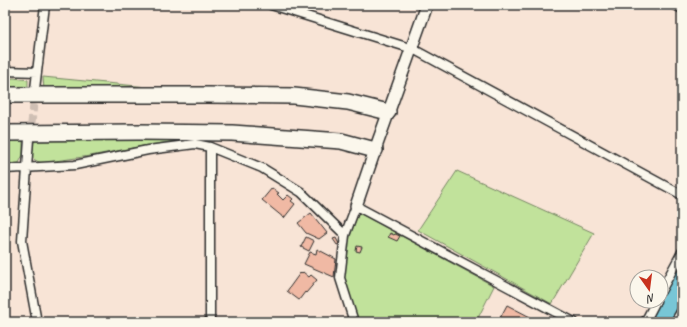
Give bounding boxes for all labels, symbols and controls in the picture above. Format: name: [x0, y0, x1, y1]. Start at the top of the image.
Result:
north arrow: [629, 269, 669, 309]
text: N: [644, 291, 656, 307]

